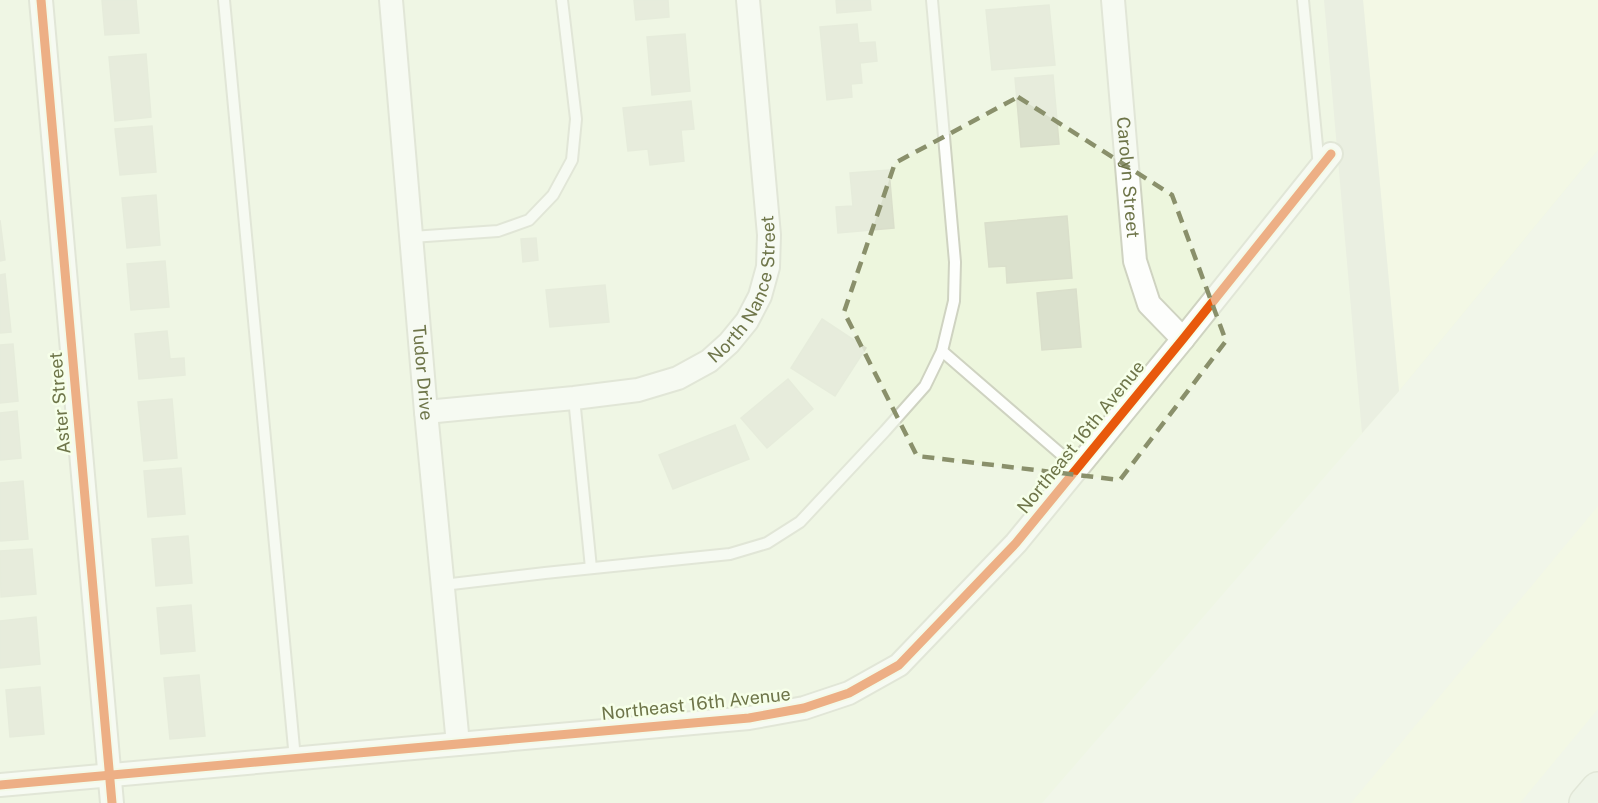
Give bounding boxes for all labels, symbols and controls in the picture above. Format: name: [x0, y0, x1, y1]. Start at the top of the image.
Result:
street label: Carolyn Street: [1113, 116, 1144, 239]
street label: North Nance Street: [703, 215, 779, 367]
street label: Tudor Drive: [409, 324, 438, 421]
street label: Aster Street: [45, 351, 74, 455]
street label: Northeast 16th Avenue: [1013, 356, 1149, 517]
street label: Northeast 16th Avenue: [600, 683, 792, 724]

